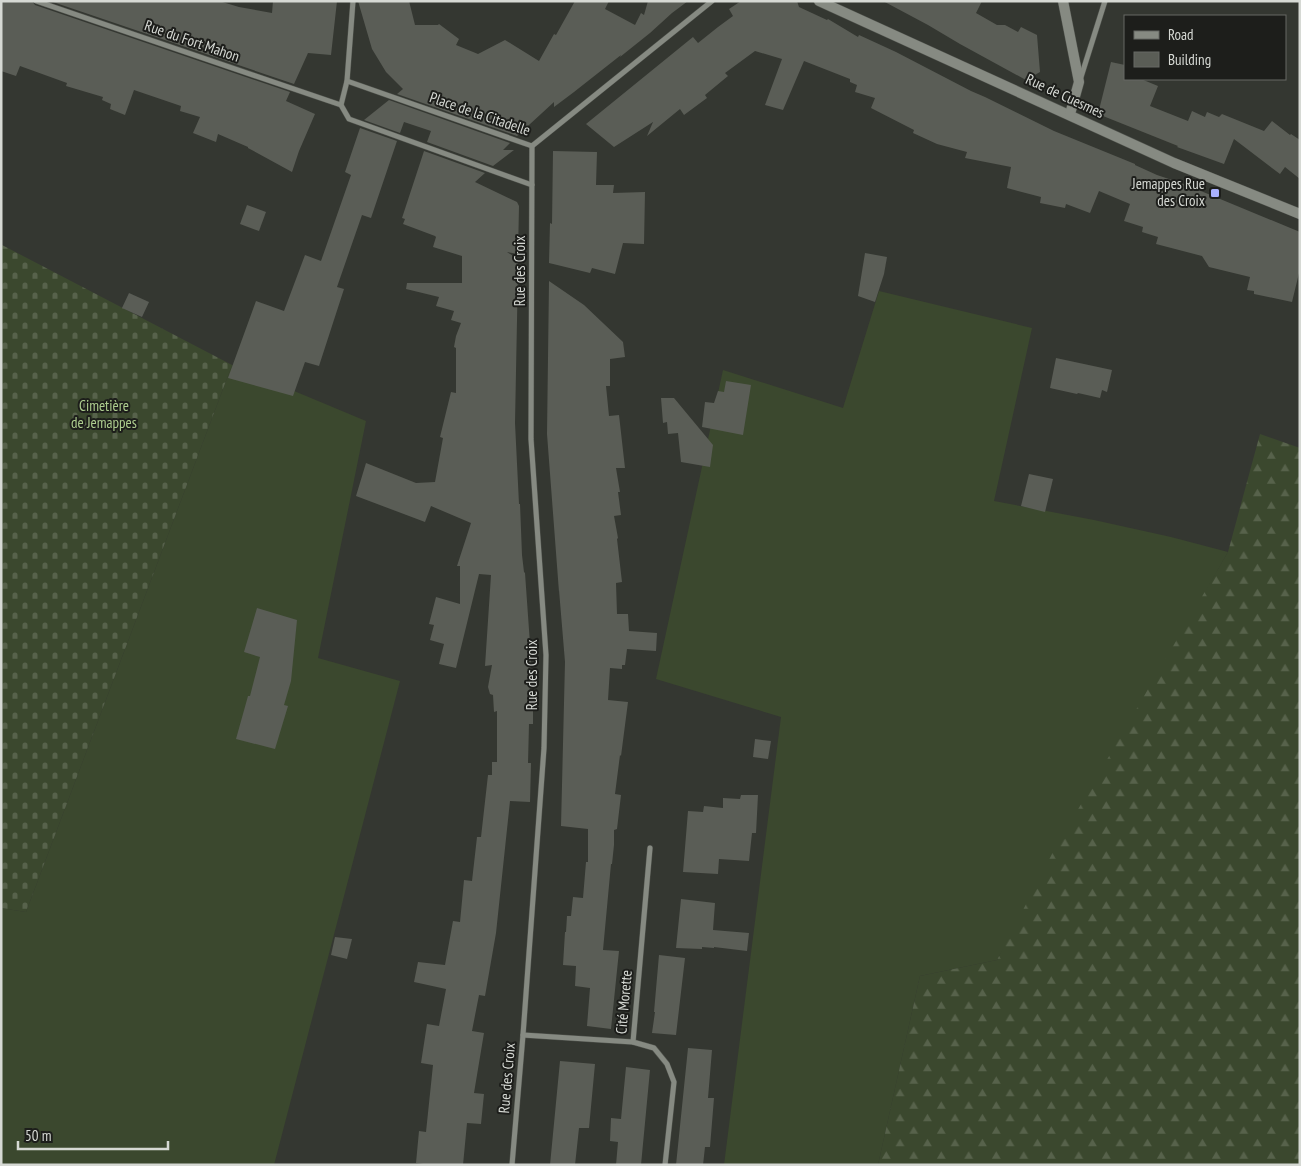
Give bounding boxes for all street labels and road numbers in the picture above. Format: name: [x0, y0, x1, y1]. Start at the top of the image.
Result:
street label: Rue du Fort Mahon: [142, 15, 242, 66]
street label: Rue de Cuesmes: [1023, 69, 1107, 122]
street label: Place de la Citadelle: [427, 87, 533, 140]
street label: Rue des Croix: [510, 236, 529, 306]
street label: Rue des Croix: [522, 640, 541, 710]
street label: Cité Morette: [611, 969, 636, 1035]
street label: Rue des Croix: [494, 1042, 519, 1114]

